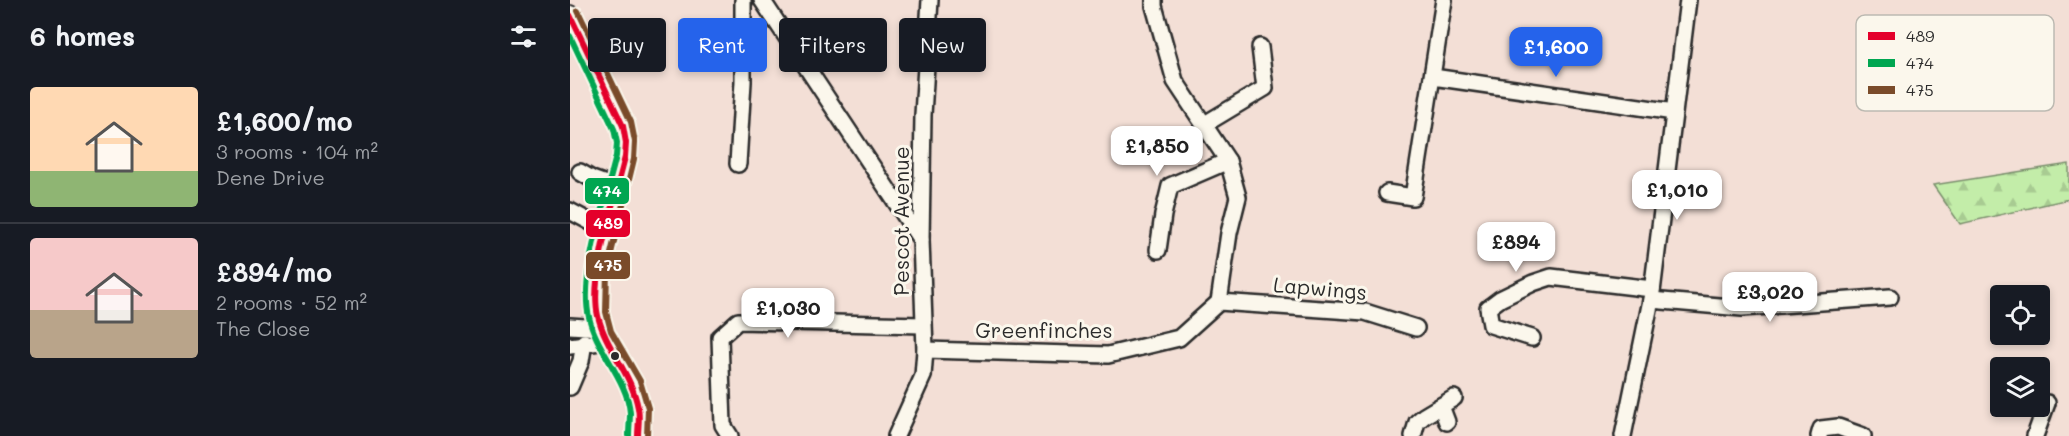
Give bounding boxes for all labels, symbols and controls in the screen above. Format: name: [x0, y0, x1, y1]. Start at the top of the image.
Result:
legend: [1856, 15, 2054, 111]
chip: Buy: [588, 18, 666, 72]
chip: Rent: [678, 18, 767, 72]
chip: Filters: [779, 18, 887, 72]
chip: New: [899, 18, 986, 72]
text: 6 homes: [30, 19, 135, 53]
icon: filters: [507, 20, 540, 53]
text: 489: [1906, 25, 1935, 46]
pin: £1,600: [1507, 27, 1605, 78]
text: £1,600: [1523, 33, 1589, 59]
text: 474: [1906, 52, 1934, 73]
text: 475: [1906, 79, 1934, 100]
text: £1,600/mo: [216, 104, 352, 138]
icon: home: [78, 111, 150, 183]
pin: £1,850: [1108, 126, 1206, 177]
text: £1,850: [1125, 132, 1189, 158]
text: 3 rooms · 104 m²: [216, 138, 378, 164]
street label: Pescot Avenue: [887, 146, 914, 296]
text: Dene Drive: [216, 164, 325, 190]
pin: £1,010: [1628, 170, 1726, 221]
text: £1,010: [1646, 176, 1708, 202]
line badge: 474: [584, 177, 630, 205]
text: 474: [592, 180, 622, 201]
line badge: 489: [585, 209, 631, 238]
text: 489: [593, 212, 623, 233]
pin: £894: [1480, 222, 1552, 273]
text: £894: [1491, 228, 1541, 254]
line badge: 475: [585, 251, 631, 280]
text: 475: [594, 254, 622, 275]
text: £894/mo: [216, 255, 332, 289]
icon: home: [78, 262, 150, 334]
street label: Lapwings: [1272, 270, 1368, 305]
pin: £3,020: [1721, 272, 1819, 323]
text: £3,020: [1736, 278, 1804, 304]
map controls: [1990, 285, 2050, 417]
button: locate: [1990, 285, 2050, 345]
pin: £1,030: [739, 288, 837, 339]
text: 2 rooms · 52 m²: [216, 289, 367, 315]
text: £1,030: [755, 294, 821, 320]
text: The Close: [216, 315, 310, 341]
street label: Greenfinches: [975, 316, 1113, 343]
unlabelled marker: [609, 350, 621, 362]
button: layers: [1990, 357, 2050, 417]

